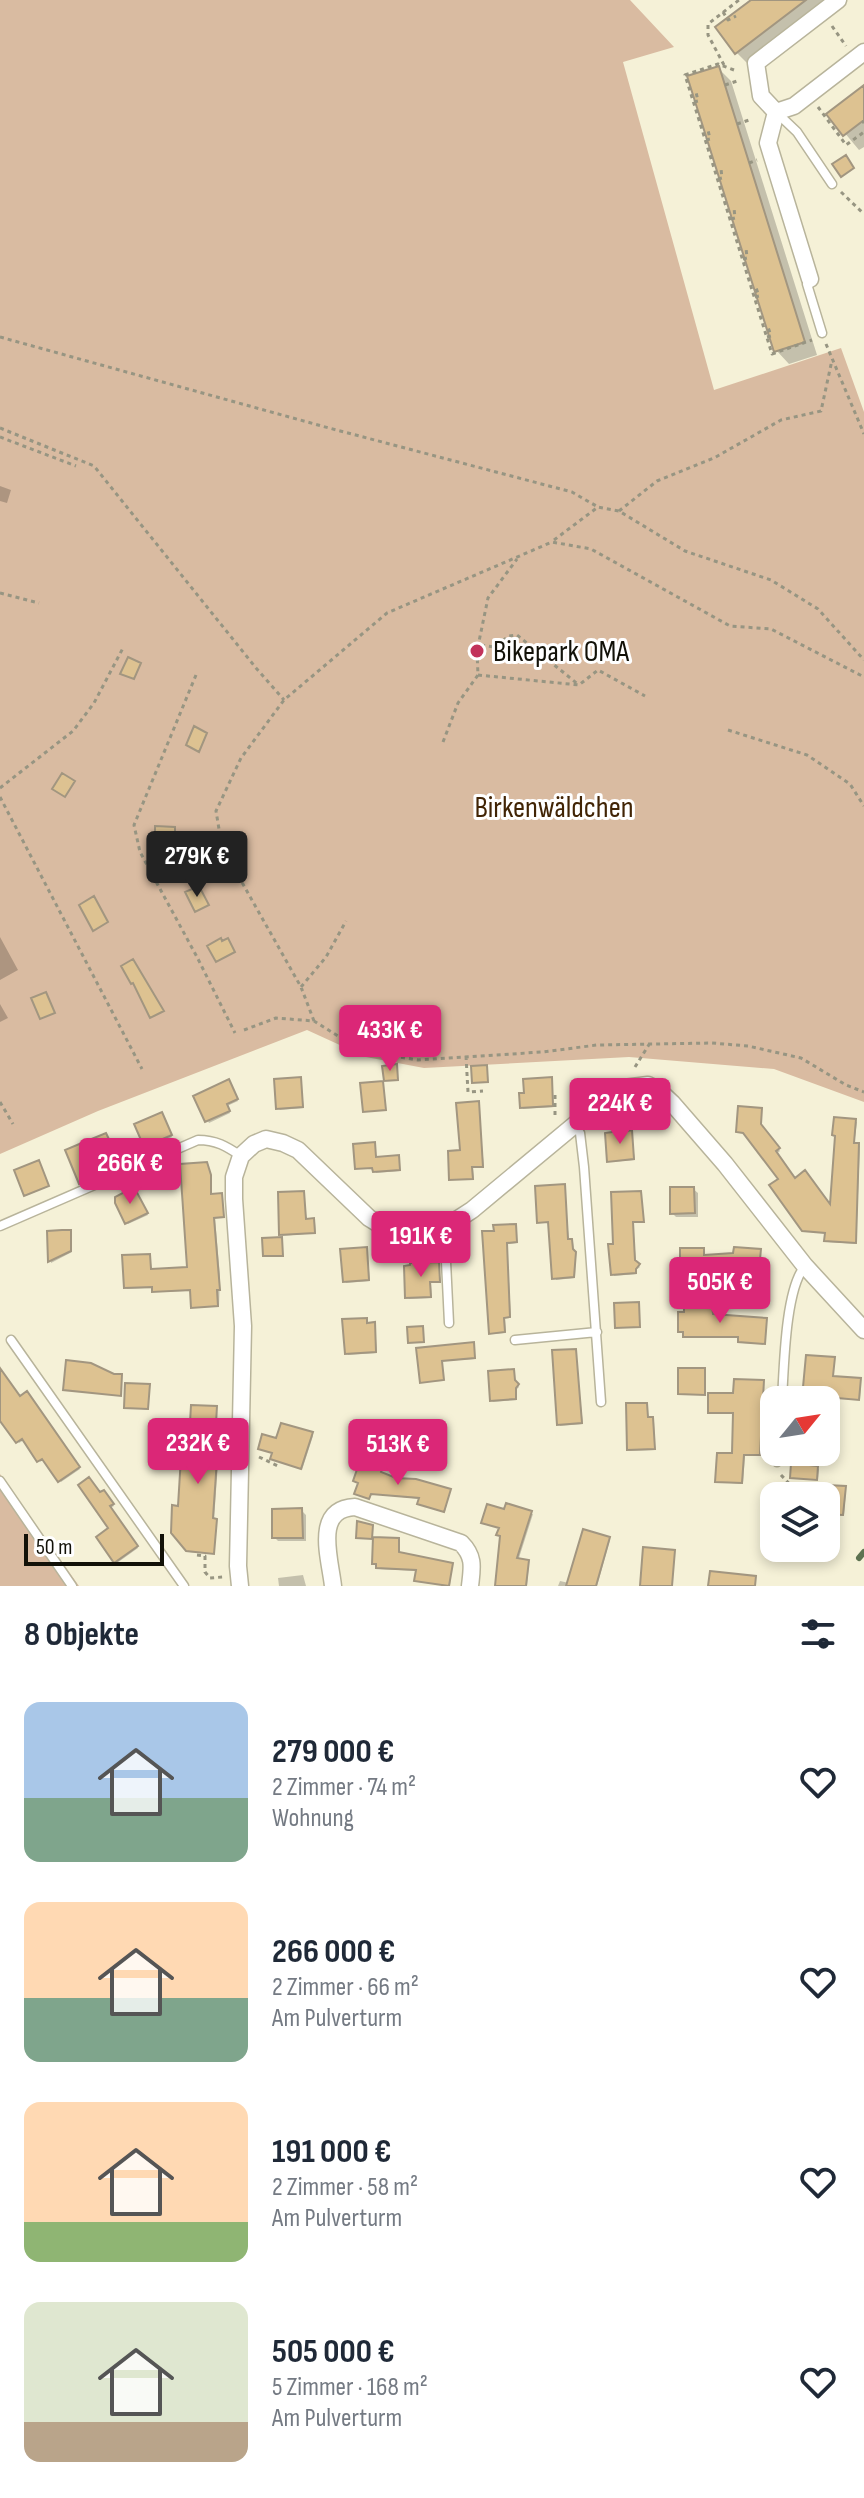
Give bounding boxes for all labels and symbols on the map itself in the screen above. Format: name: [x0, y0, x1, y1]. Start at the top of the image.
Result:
place label: Bikepark OMA: [493, 634, 629, 670]
marker: Bikepark OMA: [468, 642, 486, 660]
park label: Birkenwäldchen: [474, 790, 634, 826]
pin: 279K €: [132, 831, 262, 899]
pin: 433K €: [325, 1005, 455, 1073]
pin: 224K €: [555, 1078, 685, 1146]
pin: 266K €: [65, 1138, 195, 1206]
pin: 191K €: [356, 1211, 486, 1279]
pin: 505K €: [655, 1257, 785, 1325]
north arrow: [760, 1386, 840, 1466]
pin: 232K €: [133, 1418, 263, 1486]
pin: 513K €: [333, 1419, 463, 1487]
scale bar: [24, 1530, 164, 1566]

